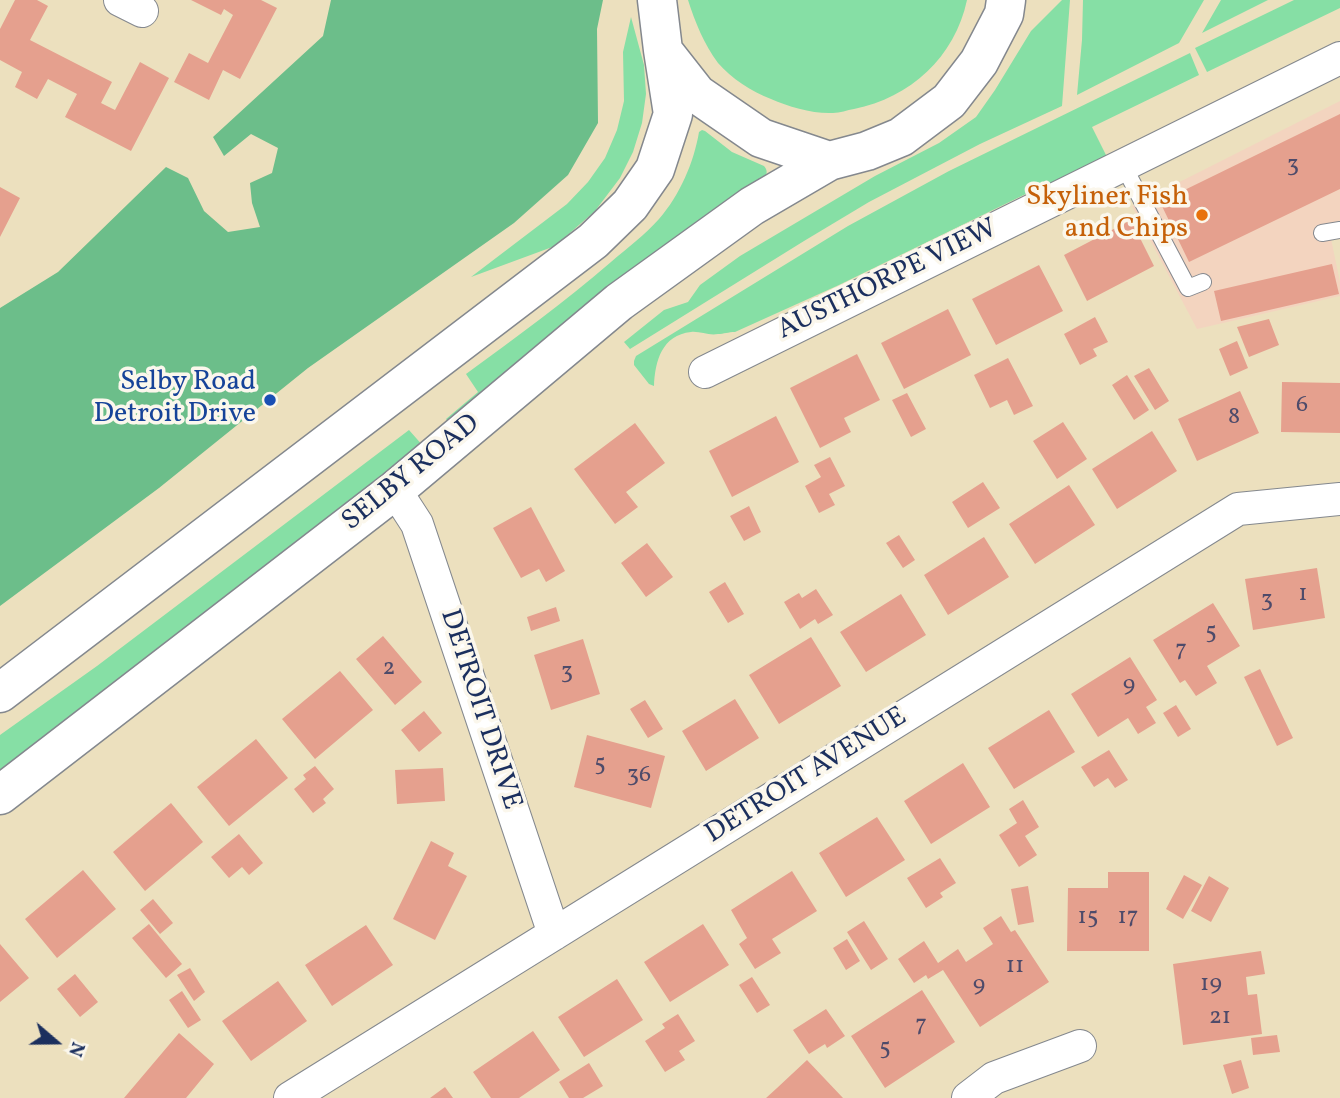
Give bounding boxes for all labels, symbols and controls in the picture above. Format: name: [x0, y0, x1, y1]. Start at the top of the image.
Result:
house number: 3: [1287, 153, 1299, 181]
place label: Skyliner Fish and Chips: [1026, 182, 1188, 248]
marker: Skyliner Fish and Chips: [1194, 207, 1210, 223]
street label: AUSTHORPE VIEW: [773, 213, 1003, 349]
place label: Selby Road Detroit Drive: [94, 367, 256, 433]
marker: Selby Road Detroit Drive: [262, 392, 278, 408]
house number: 6: [1296, 393, 1308, 421]
house number: 8: [1228, 405, 1240, 433]
street label: SELBY ROAD: [337, 408, 487, 540]
house number: 1: [1298, 582, 1308, 610]
house number: 3: [1261, 588, 1273, 616]
street label: DETROIT DRIVE: [431, 606, 527, 814]
house number: 5: [1205, 620, 1217, 648]
house number: 7: [1175, 638, 1187, 666]
house number: 2: [383, 656, 395, 684]
house number: 3: [561, 660, 573, 688]
house number: 9: [1123, 673, 1135, 701]
street label: DETROIT AVENUE: [700, 701, 914, 853]
house number: 5: [594, 752, 606, 780]
house number: 36: [627, 763, 651, 791]
house number: 15: [1078, 905, 1098, 933]
house number: 17: [1118, 905, 1138, 933]
house number: 11: [1006, 954, 1024, 982]
house number: 19: [1200, 972, 1222, 1000]
house number: 9: [973, 973, 985, 1001]
house number: 21: [1209, 1005, 1231, 1033]
north arrow: [21, 1007, 91, 1077]
house number: 7: [915, 1013, 927, 1041]
house number: 5: [879, 1036, 891, 1064]
text: N: [61, 1038, 90, 1060]

